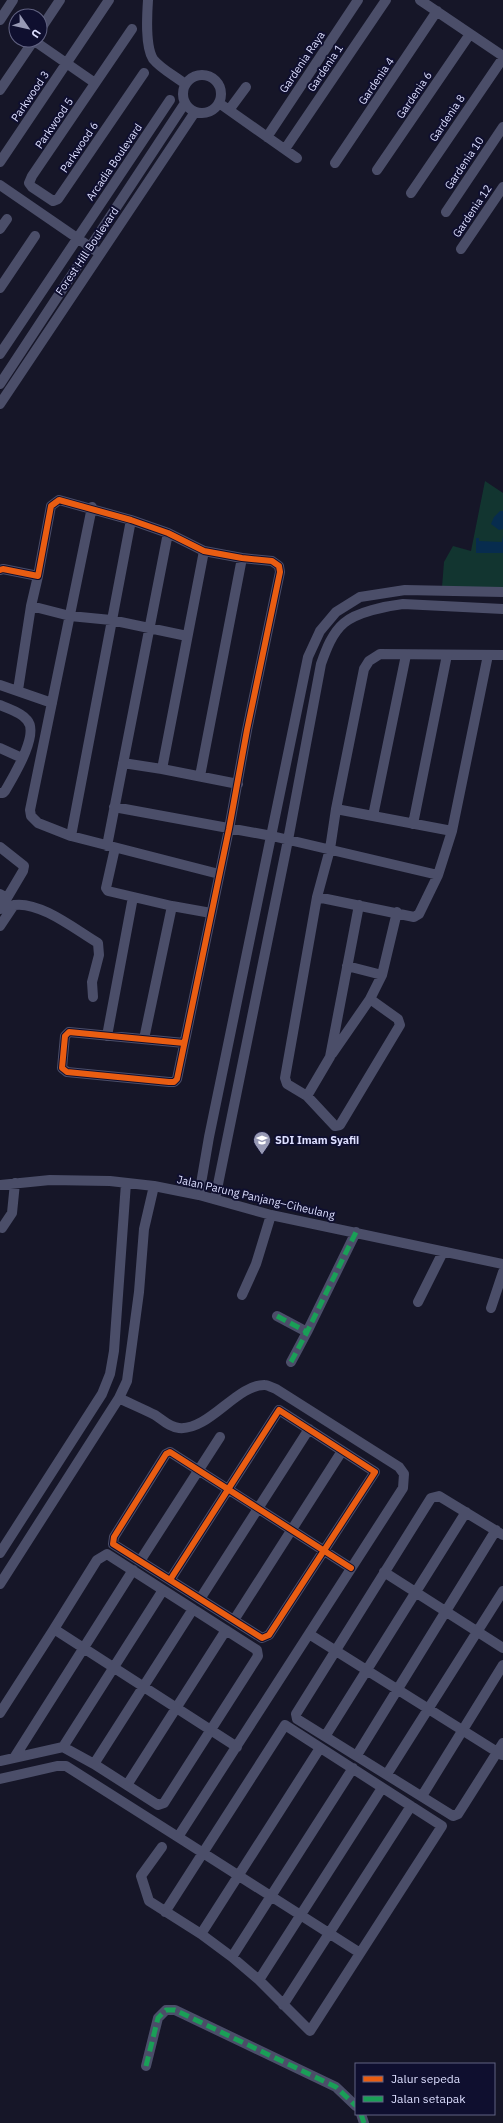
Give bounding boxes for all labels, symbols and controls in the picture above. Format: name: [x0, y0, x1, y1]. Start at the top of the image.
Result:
north arrow: [8, 8, 48, 48]
text: U: [28, 27, 44, 41]
street label: Gardenia Raya: [276, 28, 328, 95]
street label: Gardenia 1: [304, 41, 346, 94]
street label: Gardenia 4: [355, 54, 397, 107]
street label: Parkwood 3: [8, 68, 52, 124]
street label: Gardenia 6: [393, 69, 435, 121]
street label: Gardenia 8: [426, 92, 468, 144]
street label: Parkwood 5: [32, 95, 76, 151]
street label: Parkwood 6: [57, 119, 101, 175]
street label: Arcadia Boulevard: [83, 121, 145, 203]
street label: Gardenia 10: [441, 134, 487, 192]
street label: Gardenia 12: [449, 182, 495, 240]
street label: Forest Hill Boulevard: [52, 204, 122, 298]
school or university icon: SDI Imam Syafii: [252, 1130, 272, 1155]
place label: SDI Imam Syafii: [275, 1133, 359, 1147]
street label: Jalan Parung Panjang–Ciheulang: [176, 1172, 336, 1222]
legend: [355, 2063, 495, 2115]
text: Jalur sepeda: [391, 2071, 461, 2086]
text: Jalan setapak: [391, 2091, 466, 2106]

